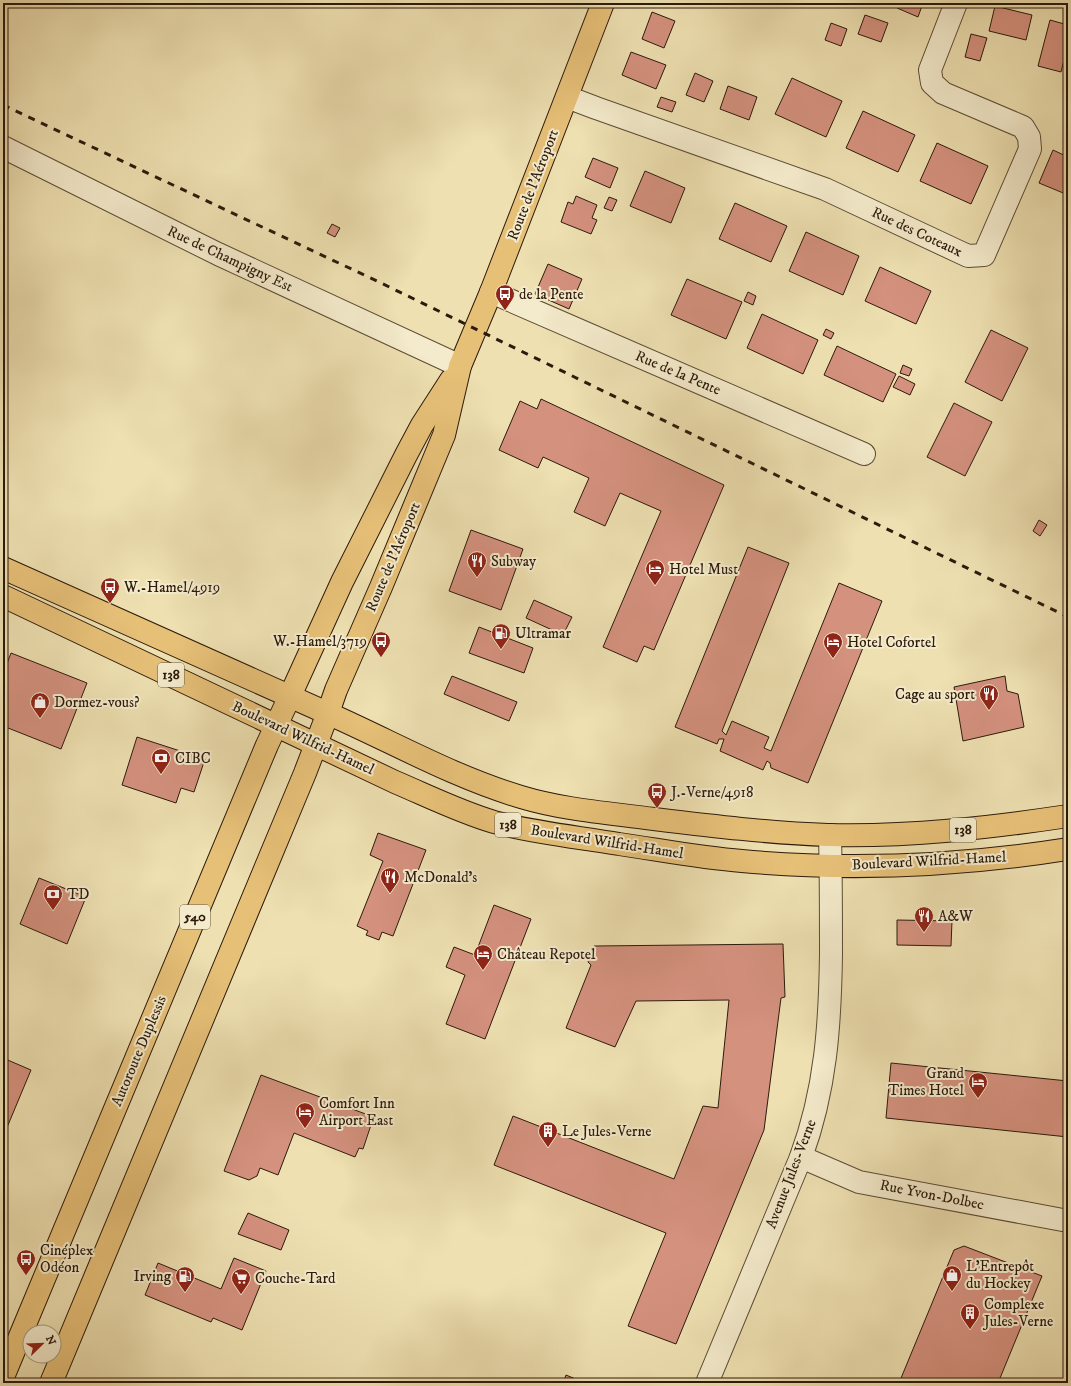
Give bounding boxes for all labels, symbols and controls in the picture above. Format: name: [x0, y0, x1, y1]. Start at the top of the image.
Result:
street label: Route de l'Aéroport: [503, 127, 563, 243]
street label: Rue des Coteaux: [869, 203, 966, 262]
street label: Rue de Champigny Est: [164, 222, 296, 296]
bus stop icon: de la Pente: [494, 283, 516, 311]
place label: de la Pente: [519, 285, 584, 304]
street label: Rue de la Pente: [632, 346, 724, 400]
street label: Route de l'Aéroport: [361, 499, 425, 615]
restaurant icon: Subway: [466, 550, 488, 578]
place label: Subway: [491, 552, 537, 571]
hotel icon: Hotel Must: [644, 558, 666, 586]
place label: Hotel Must: [669, 560, 738, 579]
bus stop icon: W.-Hamel/4919: [99, 576, 121, 604]
place label: W.-Hamel/4919: [123, 578, 220, 597]
fuel station icon: Ultramar: [490, 622, 512, 650]
place label: Ultramar: [515, 624, 571, 643]
bus stop icon: W.-Hamel/3719: [370, 630, 392, 658]
hotel icon: Hotel Cofortel: [822, 631, 844, 659]
place label: W.-Hamel/3719: [272, 632, 367, 651]
place label: Hotel Cofortel: [847, 633, 936, 652]
road number: 138: [158, 663, 184, 687]
restaurant icon: Cage au sport: [978, 683, 1000, 711]
place label: Cage au sport: [895, 685, 975, 704]
shop icon: Dormez-vous?: [29, 691, 51, 719]
place label: Dormez-vous?: [54, 693, 140, 712]
street label: Boulevard Wilfrid-Hamel: [229, 697, 378, 780]
bank icon: CIBC: [150, 747, 172, 775]
place label: CIBC: [175, 749, 211, 768]
bus stop icon: J.-Verne/4918: [646, 781, 668, 809]
place label: J.-Verne/4918: [669, 783, 754, 802]
road number: 138: [495, 813, 521, 837]
road number: 138: [950, 818, 976, 842]
street label: Boulevard Wilfrid-Hamel: [529, 821, 685, 864]
street label: Boulevard Wilfrid-Hamel: [851, 847, 1007, 875]
restaurant icon: McDonald's: [379, 866, 401, 894]
place label: McDonald's: [404, 868, 477, 887]
bank icon: TD: [42, 883, 64, 911]
place label: TD: [67, 885, 90, 904]
road number: 540: [180, 905, 210, 929]
restaurant icon: A&W: [913, 905, 935, 933]
place label: A&W: [938, 907, 973, 926]
hotel icon: Château Repotel: [472, 943, 494, 971]
place label: Château Repotel: [497, 945, 596, 964]
street label: Autoroute Duplessis: [107, 993, 171, 1109]
place label: Grand Times Hotel: [888, 1064, 965, 1100]
hotel icon: Grand Times Hotel: [967, 1071, 989, 1099]
place label: Comfort Inn Airport East: [319, 1094, 395, 1130]
hotel icon: Comfort Inn Airport East: [294, 1101, 316, 1129]
street label: Avenue Jules-Verne: [761, 1117, 821, 1231]
building icon: Le Jules-Verne: [537, 1120, 559, 1148]
place label: Le Jules-Verne: [562, 1122, 651, 1141]
street label: Rue Yvon-Dolbec: [878, 1176, 986, 1214]
place label: Cinéplex Odéon: [40, 1241, 94, 1277]
bus stop icon: Cinéplex Odéon: [15, 1248, 37, 1276]
place label: L'Entrepôt du Hockey: [966, 1257, 1034, 1293]
shop icon: L'Entrepôt du Hockey: [941, 1264, 963, 1292]
fuel station icon: Irving: [174, 1265, 196, 1293]
place label: Irving: [133, 1267, 172, 1286]
supermarket icon: Couche-Tard: [230, 1267, 252, 1295]
place label: Couche-Tard: [255, 1269, 336, 1288]
place label: Complexe Jules-Verne: [982, 1295, 1053, 1331]
building icon: Complexe Jules-Verne: [959, 1302, 981, 1330]
north arrow: [22, 1324, 62, 1364]
text: N: [42, 1334, 58, 1347]

